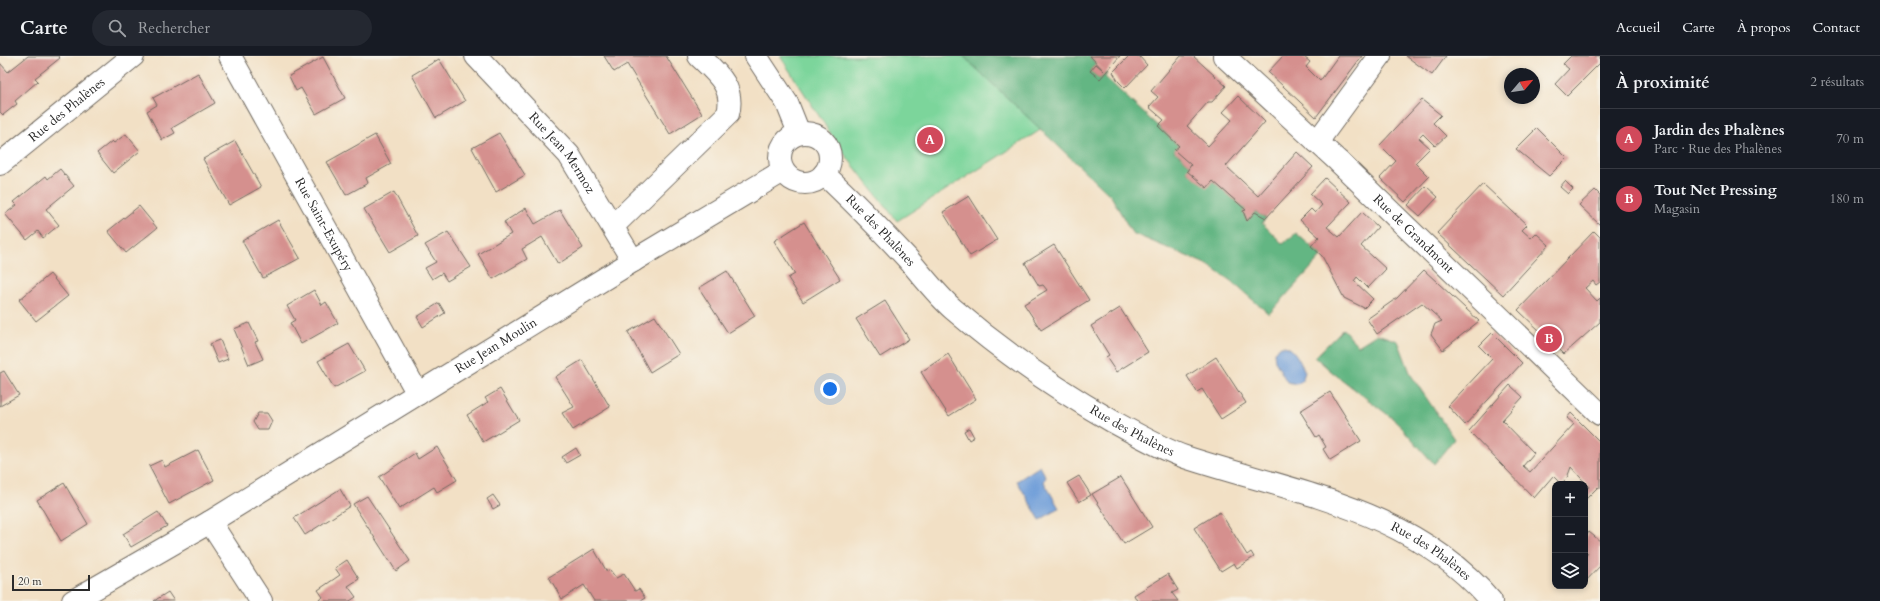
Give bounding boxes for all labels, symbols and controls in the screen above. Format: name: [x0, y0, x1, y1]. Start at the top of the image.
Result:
search box: [92, 10, 372, 46]
text: Carte: [20, 15, 68, 41]
icon: search: [106, 17, 128, 39]
text: Rechercher: [138, 18, 210, 38]
text: Accueil: [1616, 18, 1660, 37]
text: Carte: [1682, 18, 1715, 37]
text: À propos: [1737, 18, 1790, 37]
text: Contact: [1812, 18, 1860, 37]
north arrow: [1504, 68, 1540, 104]
text: À proximité: [1616, 71, 1710, 94]
street label: Rue des Phalènes: [25, 73, 109, 146]
text: 2 résultats: [1810, 73, 1864, 91]
street label: Rue Jean Mermoz: [525, 108, 599, 197]
text: Jardin des Phalènes: [1654, 120, 1785, 140]
pin: A: [917, 125, 943, 155]
text: A: [1624, 130, 1634, 148]
text: 70 m: [1836, 130, 1864, 148]
text: Parc · Rue des Phalènes: [1654, 140, 1782, 158]
street label: Rue Saint-Exupéry: [290, 175, 357, 275]
text: Tout Net Pressing: [1654, 180, 1777, 200]
text: B: [1624, 190, 1634, 208]
text: 180 m: [1830, 190, 1864, 208]
street label: Rue des Phalènes: [842, 191, 919, 270]
street label: Rue de Grandmont: [1369, 191, 1458, 277]
text: Magasin: [1654, 200, 1700, 218]
street label: Rue Jean Moulin: [452, 313, 541, 378]
pin: B: [1536, 324, 1562, 354]
your location: [820, 379, 840, 399]
street label: Rue des Phalènes: [1086, 401, 1177, 461]
map controls: [1552, 481, 1588, 589]
button: +: [1552, 481, 1588, 517]
button: −: [1552, 517, 1588, 553]
street label: Rue des Phalènes: [1388, 518, 1475, 585]
button: layers: [1552, 553, 1588, 589]
scale bar: [12, 573, 90, 592]
text: 20 m: [18, 574, 42, 589]

